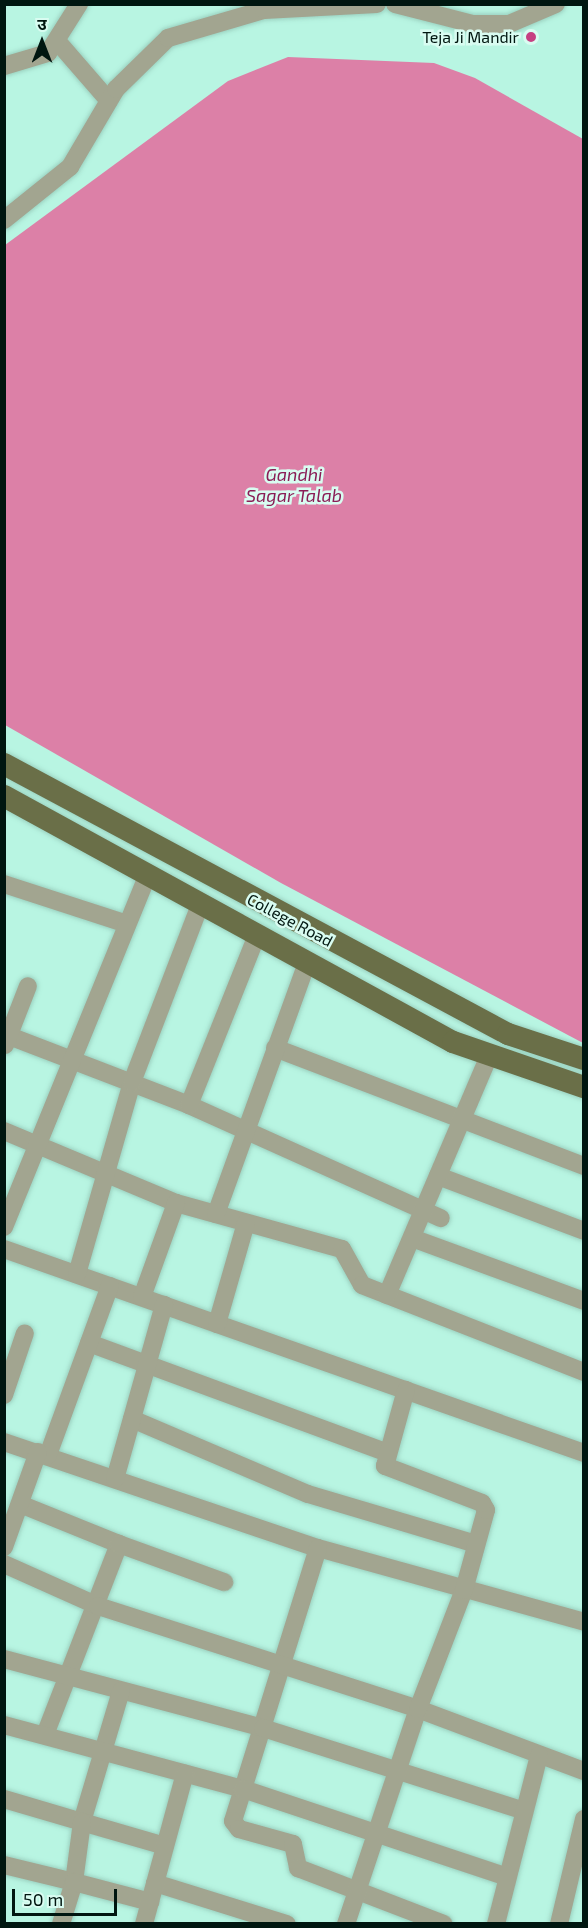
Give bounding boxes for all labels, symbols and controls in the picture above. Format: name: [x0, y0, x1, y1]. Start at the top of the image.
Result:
north arrow: [12, 12, 72, 72]
text: उ: [37, 14, 47, 33]
place label: Teja Ji Mandir: [422, 27, 519, 47]
marker: Teja Ji Mandir: [524, 30, 538, 44]
water label: Gandhi Sagar Talab: [246, 464, 342, 506]
street label: College Road: [244, 889, 336, 951]
scale bar: [15, 1877, 120, 1915]
text: 50 m: [23, 1888, 63, 1910]

